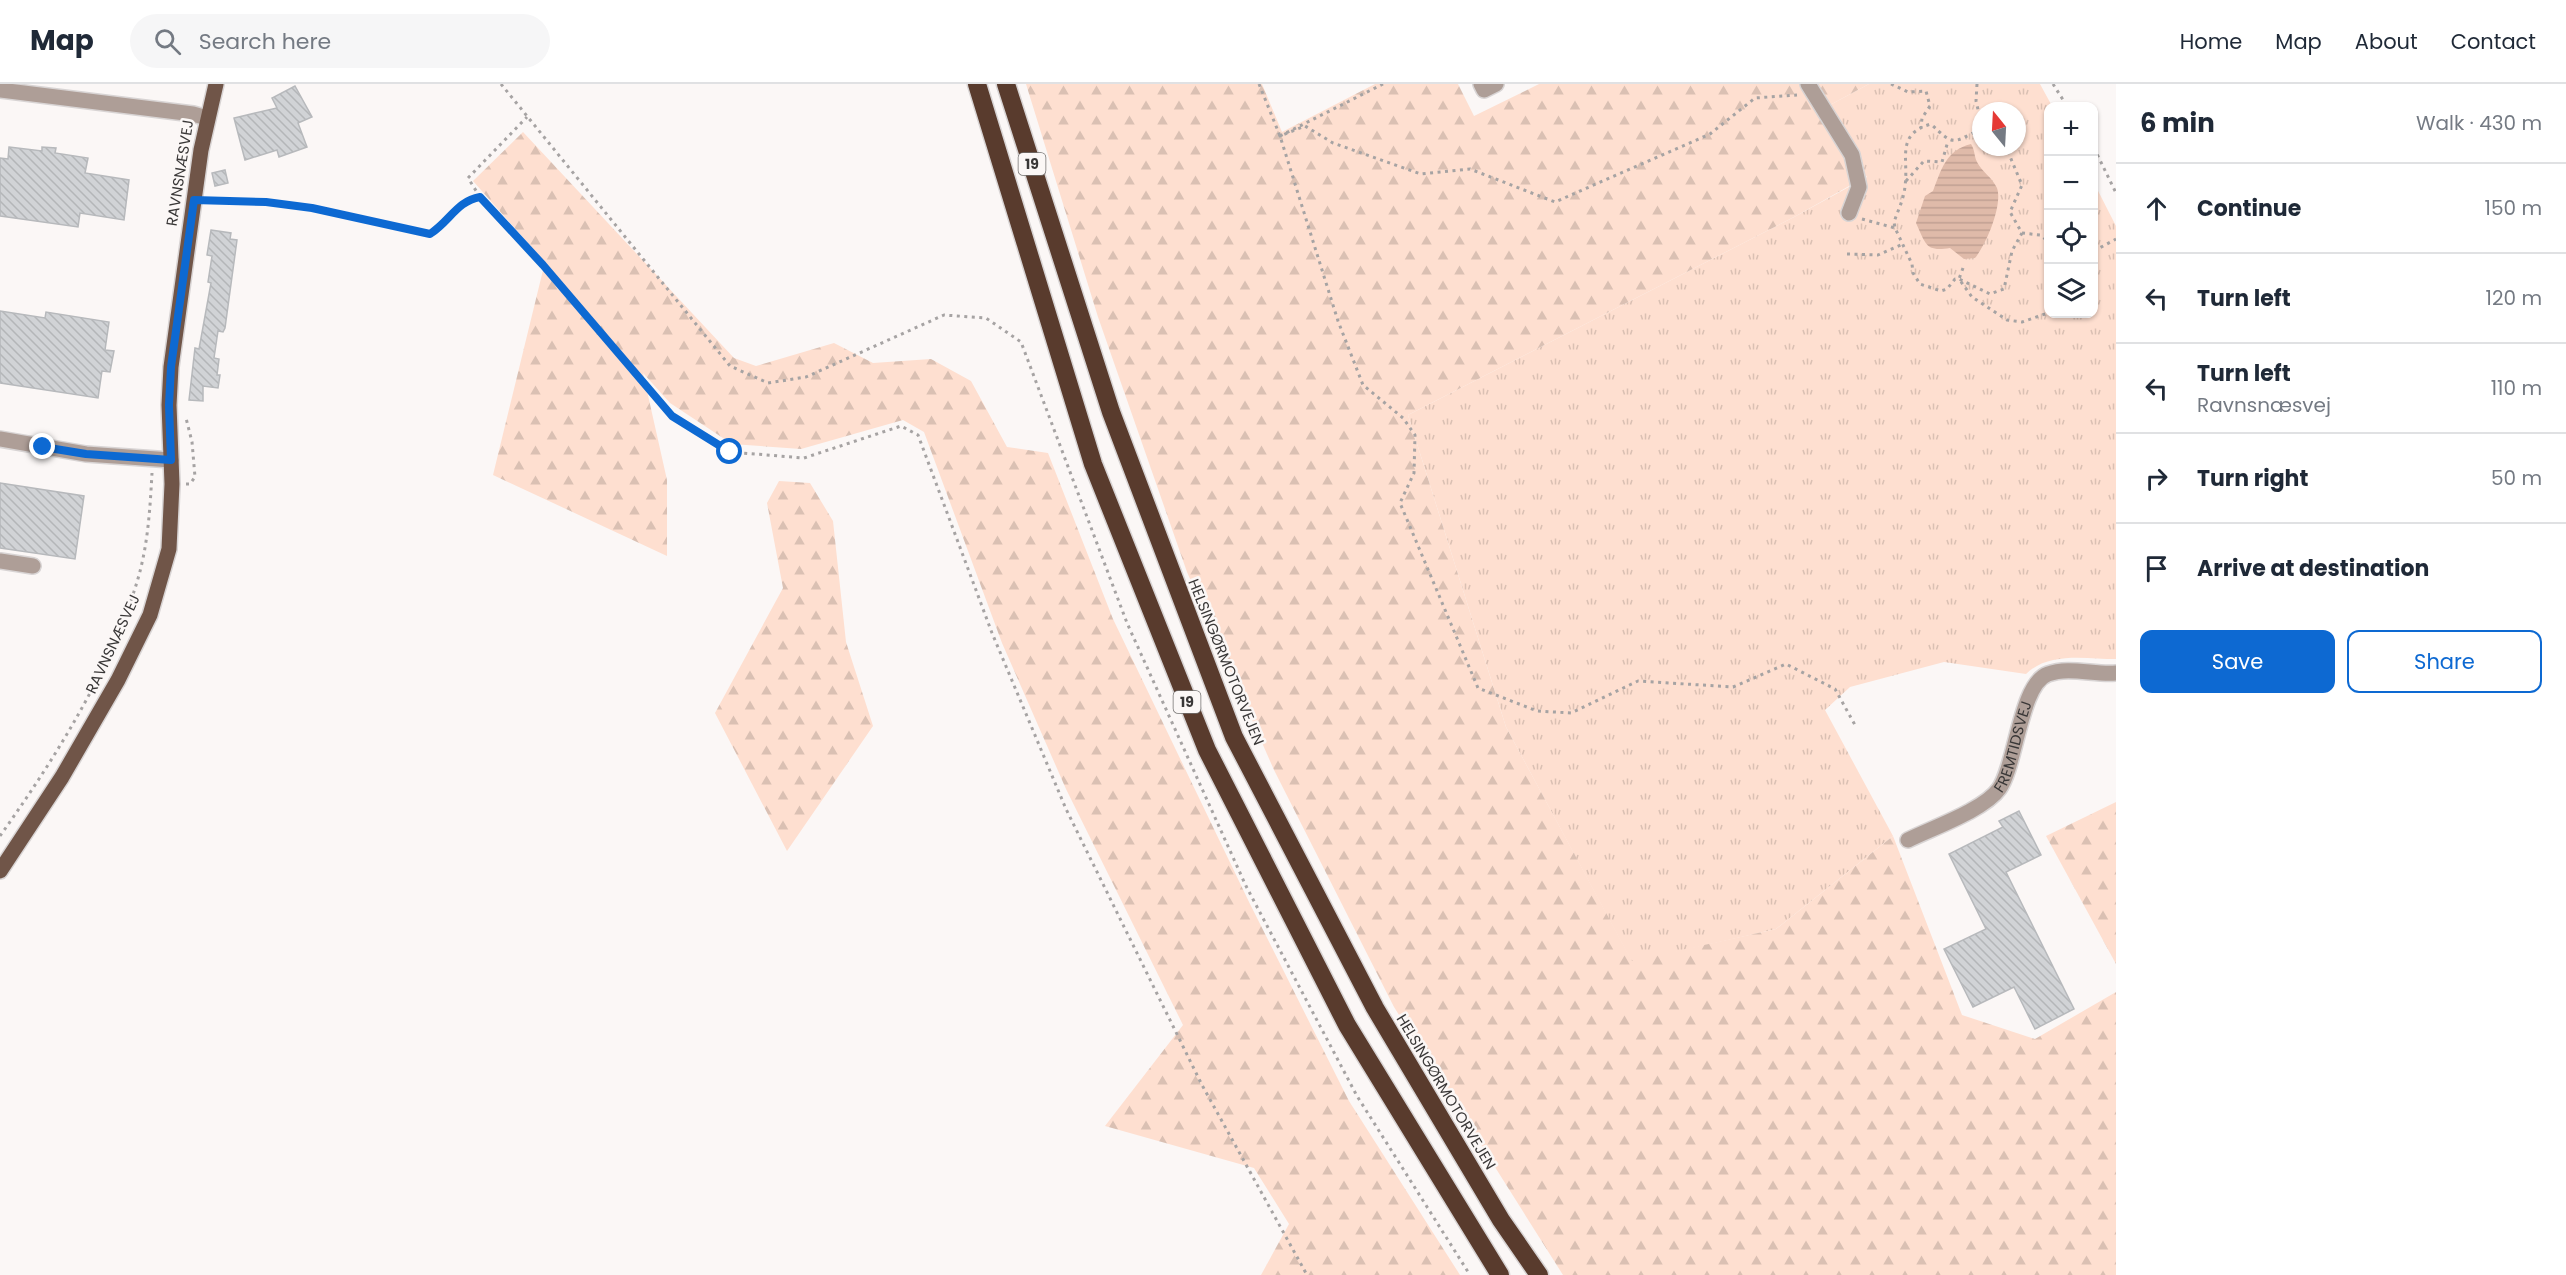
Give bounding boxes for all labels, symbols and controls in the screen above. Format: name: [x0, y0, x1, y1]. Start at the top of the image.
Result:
search box: [130, 14, 550, 68]
text: Map: [30, 21, 94, 60]
icon: search: [151, 25, 184, 58]
text: Search here: [199, 26, 331, 57]
text: Home: [2180, 27, 2242, 56]
text: Map: [2275, 27, 2322, 56]
text: About: [2355, 27, 2418, 56]
text: Contact: [2451, 27, 2536, 56]
north arrow: [1972, 102, 2026, 156]
map controls: [2044, 102, 2098, 318]
button: +: [2044, 102, 2098, 156]
text: 6 min: [2140, 105, 2215, 141]
text: Walk · 430 m: [2416, 109, 2542, 137]
street label: RAVNSNÆSVEJ: [161, 118, 198, 228]
road number: 19: [1018, 153, 1046, 175]
button: −: [2044, 156, 2098, 210]
icon: ahead: [2140, 192, 2173, 225]
text: Continue: [2197, 193, 2301, 224]
text: 150 m: [2485, 194, 2542, 222]
button: locate: [2044, 210, 2098, 264]
button: layers: [2044, 264, 2098, 318]
icon: left: [2140, 282, 2173, 315]
text: Turn left: [2197, 283, 2291, 314]
text: 120 m: [2486, 284, 2542, 312]
text: Turn left: [2197, 358, 2291, 389]
icon: left: [2140, 372, 2173, 405]
text: 110 m: [2491, 374, 2542, 402]
text: Ravnsnæsvej: [2197, 391, 2331, 419]
route end: [29, 433, 55, 459]
route start: [716, 438, 742, 464]
icon: right: [2140, 462, 2173, 495]
text: Turn right: [2197, 463, 2308, 494]
text: 50 m: [2491, 464, 2542, 492]
icon: arrive: [2140, 552, 2173, 585]
text: Arrive at destination: [2197, 553, 2429, 584]
street label: HELSINGØRMOTORVEJEN: [1183, 575, 1270, 748]
street label: RAVNSNÆSVEJ: [80, 591, 145, 697]
button: Save: [2140, 630, 2335, 693]
button: Share: [2347, 630, 2542, 693]
road number: 19: [1174, 691, 1200, 713]
street label: FREMTIDSVEJ: [1989, 698, 2037, 797]
street label: HELSINGØRMOTORVEJEN: [1392, 1010, 1501, 1173]

